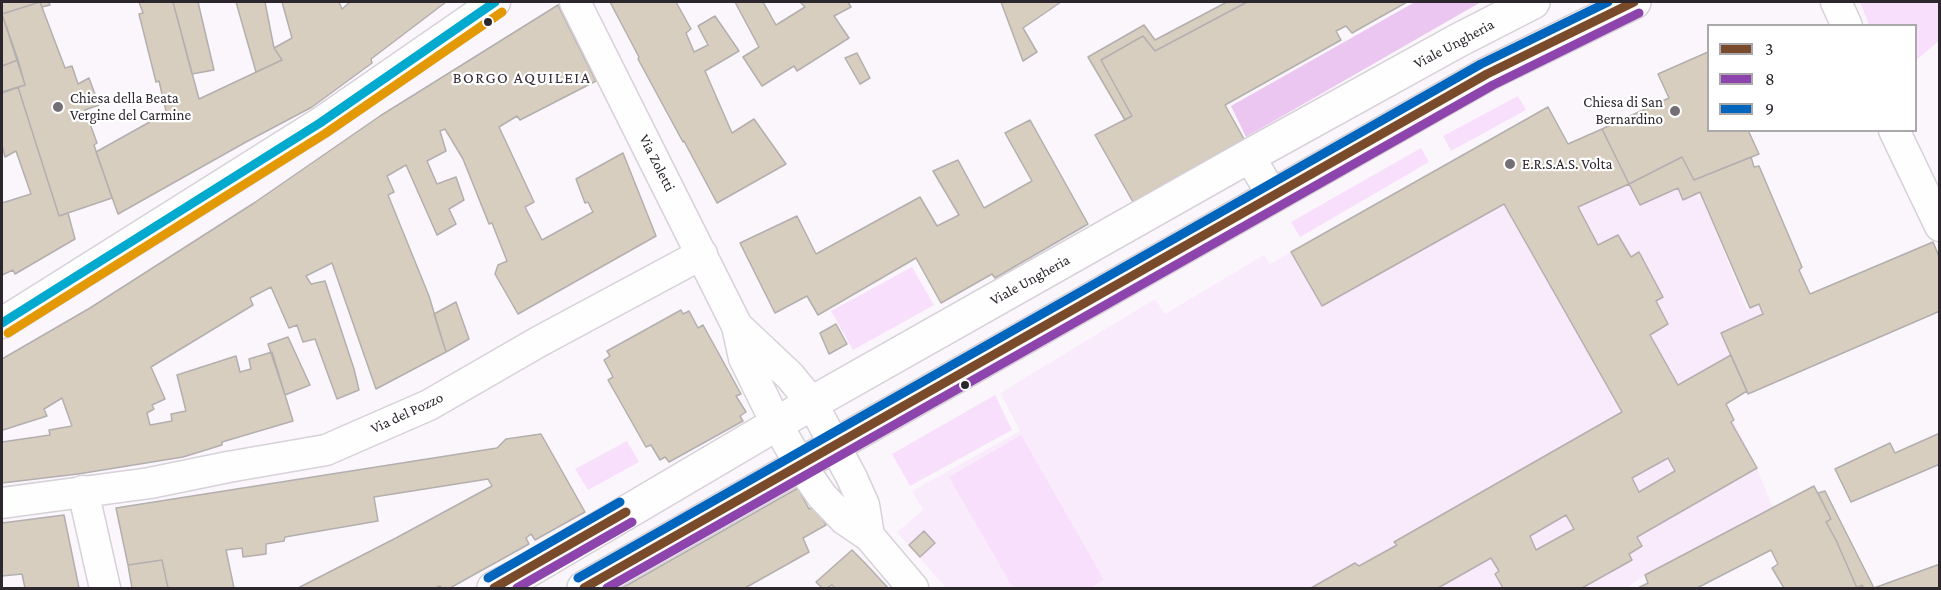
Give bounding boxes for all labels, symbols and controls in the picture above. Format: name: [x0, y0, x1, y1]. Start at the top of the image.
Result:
street label: Viale Ungheria: [1411, 15, 1497, 73]
unlabelled marker: [482, 16, 494, 28]
legend: [1707, 24, 1917, 132]
text: 3: [1765, 39, 1774, 59]
district label: BORGO AQUILEIA: [453, 68, 591, 88]
text: 8: [1765, 69, 1775, 89]
place label: Chiesa della Beata Vergine del Carmine: [70, 89, 191, 124]
place label: Chiesa di San Bernardino: [1583, 93, 1663, 128]
text: 9: [1765, 99, 1774, 119]
marker: Chiesa della Beata Vergine del Carmine: [51, 100, 65, 114]
marker: Chiesa di San Bernardino: [1668, 104, 1682, 118]
street label: Via Zoletti: [635, 131, 679, 195]
place label: E.R.S.A.S. Volta: [1522, 155, 1612, 173]
marker: E.R.S.A.S. Volta: [1503, 157, 1517, 171]
street label: Viale Ungheria: [987, 251, 1073, 309]
unlabelled marker: [959, 379, 971, 391]
street label: Via del Pozzo: [368, 388, 446, 438]

